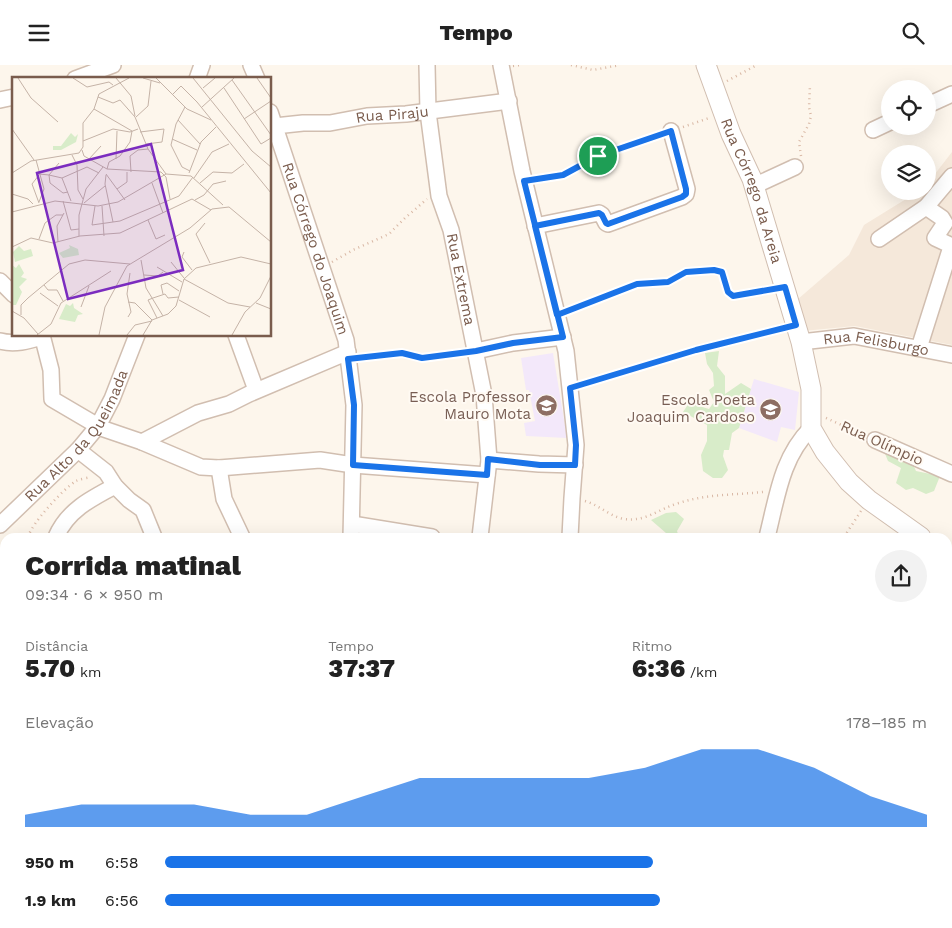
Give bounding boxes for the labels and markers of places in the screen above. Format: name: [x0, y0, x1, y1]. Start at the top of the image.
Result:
pin: [577, 135, 619, 177]
place label: Escola Professor Mauro Mota: [409, 388, 532, 423]
place label: Escola Poeta Joaquim Cardoso: [627, 391, 756, 426]
school or university icon: Escola Professor Mauro Mota: [535, 394, 559, 418]
school or university icon: Escola Poeta Joaquim Cardoso: [759, 397, 783, 421]

